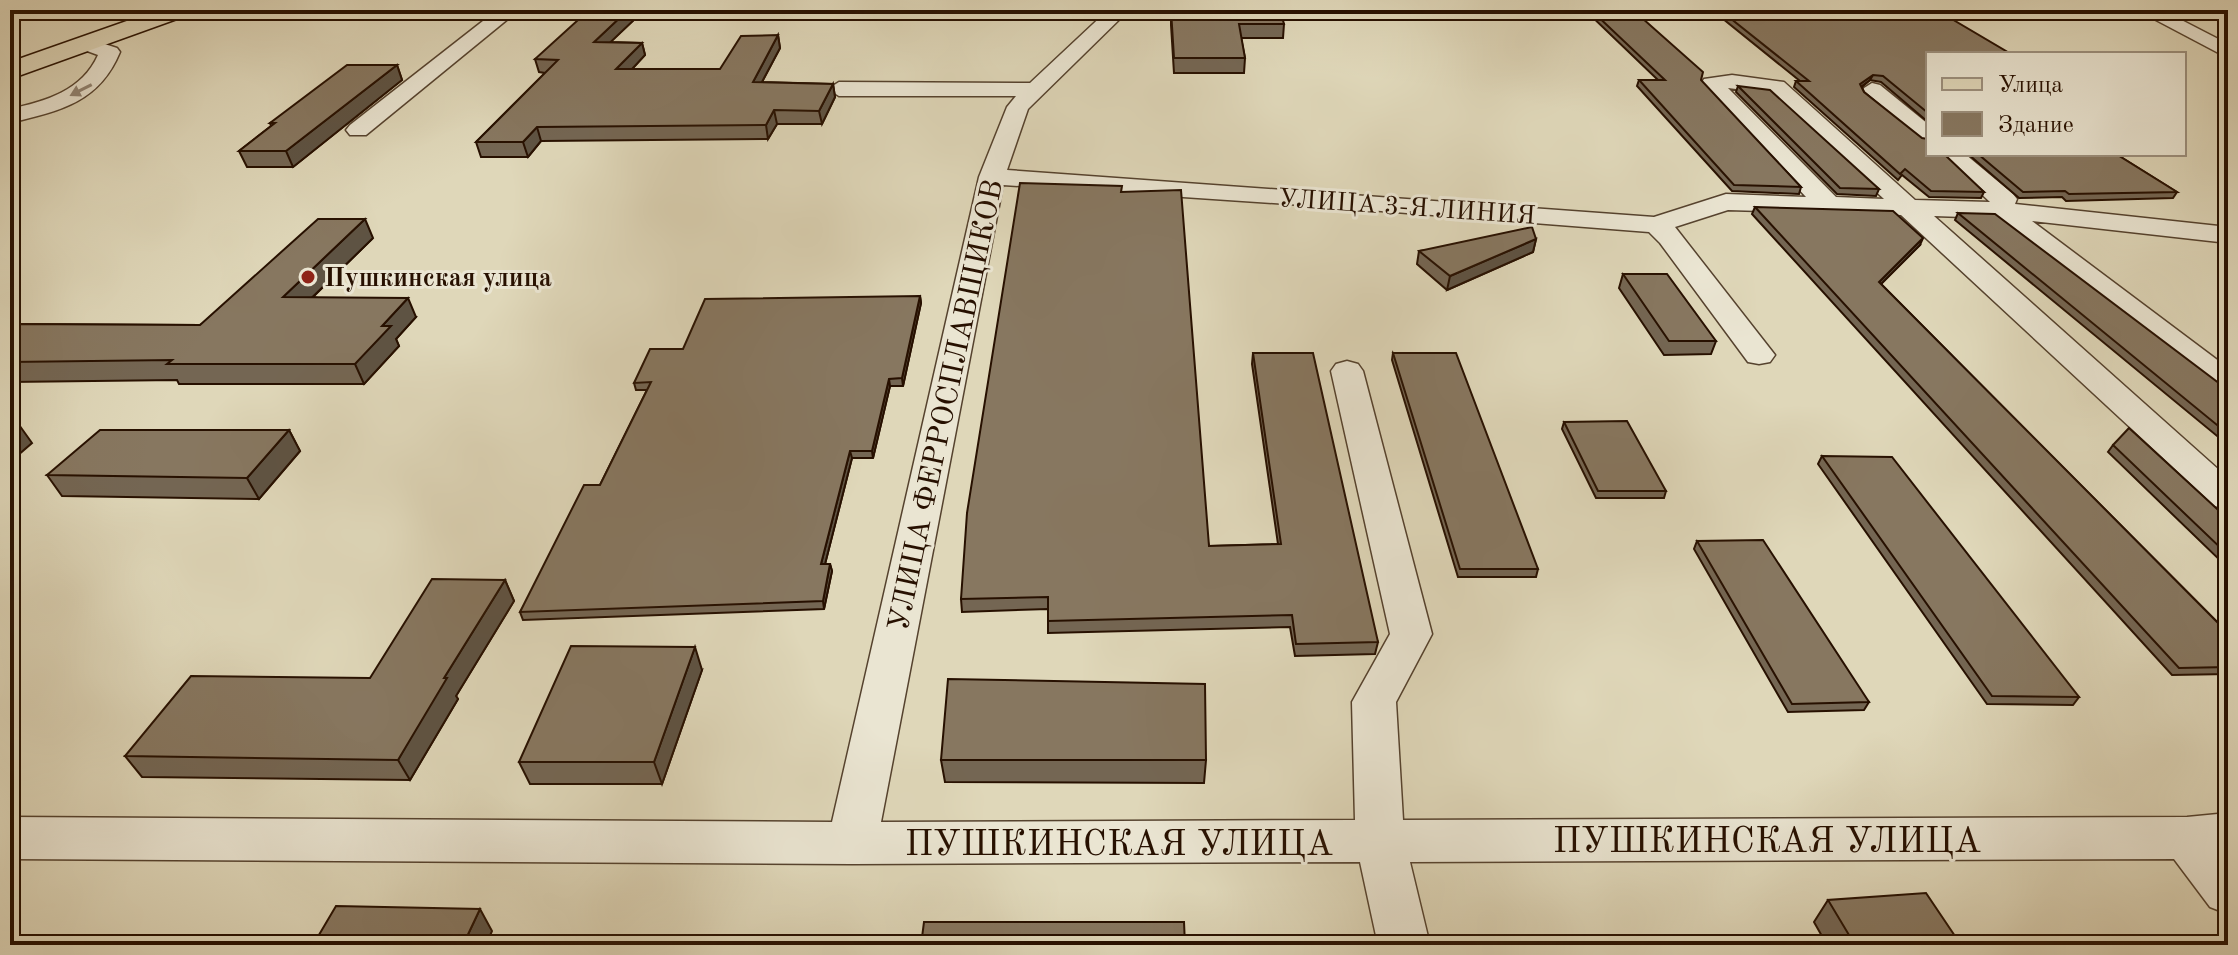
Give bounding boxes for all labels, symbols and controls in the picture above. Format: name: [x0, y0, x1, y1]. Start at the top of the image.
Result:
legend: [1926, 52, 2186, 156]
text: Улица: [1998, 74, 2063, 98]
one-way arrow: [69, 84, 92, 97]
text: Здание: [1998, 114, 2074, 138]
street label: УЛИЦА ФЕРРОСПЛАВЩИКОВ: [884, 177, 1010, 634]
street label: УЛИЦА 3-Я ЛИНИЯ: [1277, 186, 1536, 230]
place label: Пушкинская улица: [324, 266, 552, 292]
marker: Пушкинская улица: [299, 268, 317, 286]
street label: ПУШКИНСКАЯ УЛИЦА: [1553, 825, 1981, 861]
street label: ПУШКИНСКАЯ УЛИЦА: [905, 828, 1333, 864]

